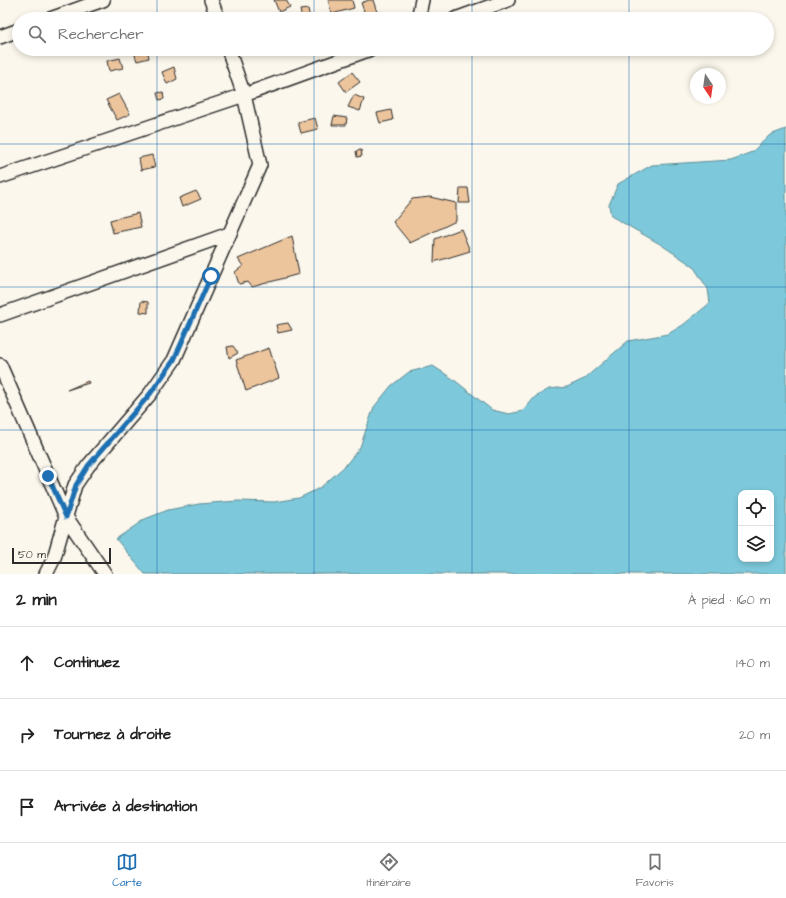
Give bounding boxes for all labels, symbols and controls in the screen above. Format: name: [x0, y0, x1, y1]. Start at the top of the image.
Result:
search box: [12, 12, 774, 56]
icon: search: [26, 23, 48, 45]
text: Rechercher: [58, 24, 143, 45]
north arrow: [690, 68, 726, 104]
route start: [202, 267, 220, 285]
route end: [39, 467, 57, 485]
map controls: [738, 490, 774, 562]
button: locate: [738, 490, 774, 526]
button: layers: [738, 526, 774, 562]
scale bar: [12, 546, 111, 565]
text: 50 m: [18, 547, 46, 562]
text: 2 min: [16, 588, 57, 612]
text: À pied · 160 m: [688, 591, 770, 609]
icon: ahead: [16, 652, 38, 674]
text: Continuez: [54, 652, 120, 673]
text: 140 m: [736, 654, 770, 672]
icon: right: [16, 724, 38, 746]
text: Tournez à droite: [54, 724, 171, 745]
text: 20 m: [739, 726, 770, 744]
icon: arrive: [16, 796, 38, 818]
text: Arrivée à destination: [54, 796, 197, 817]
tab: Carte: [112, 851, 142, 890]
tab: Itinéraire: [366, 851, 411, 890]
tab: Favoris: [635, 851, 674, 890]

